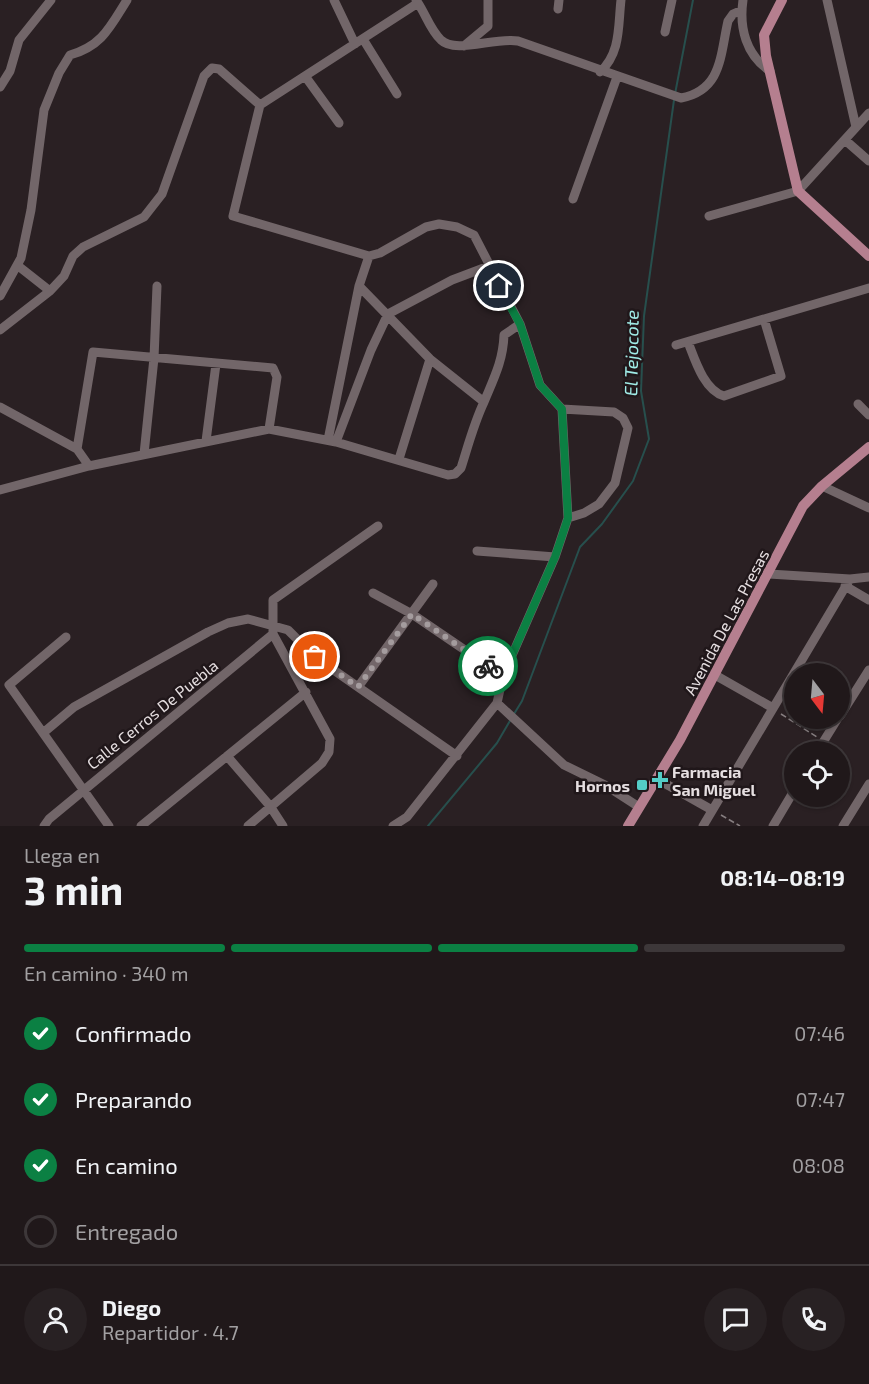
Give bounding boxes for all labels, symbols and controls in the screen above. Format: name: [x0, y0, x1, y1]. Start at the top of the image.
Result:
pin: [473, 260, 524, 311]
icon: home: [482, 269, 515, 302]
water label: El Tejocote: [619, 309, 643, 396]
street label: Avenida De Las Presas: [680, 546, 772, 698]
pin: [289, 631, 340, 682]
courier: [458, 636, 518, 696]
icon: bag: [298, 640, 331, 673]
icon: bike: [472, 650, 505, 683]
street label: Calle Cerros De Puebla: [83, 655, 221, 773]
north arrow: [784, 663, 850, 729]
map controls: [784, 663, 850, 807]
button: locate: [784, 741, 850, 807]
place label: Farmacia San Miguel: [672, 762, 756, 799]
marker: Farmacia San Miguel: [653, 773, 667, 787]
place label: Hornos: [575, 776, 630, 795]
marker: Hornos: [635, 778, 649, 792]
text: Llega en: [24, 843, 100, 867]
text: 08:14–08:19: [720, 864, 845, 890]
text: 3 min: [24, 866, 123, 913]
text: En camino · 340 m: [24, 961, 189, 985]
icon: check: [24, 1017, 57, 1050]
text: Confirmado: [75, 1020, 191, 1046]
text: 07:46: [794, 1021, 845, 1045]
icon: check: [24, 1083, 57, 1116]
text: Preparando: [75, 1086, 192, 1112]
text: 07:47: [795, 1087, 845, 1111]
icon: check: [24, 1149, 57, 1182]
text: En camino: [75, 1152, 178, 1178]
text: 08:08: [792, 1153, 845, 1177]
text: Entregado: [75, 1218, 178, 1244]
button: person: [24, 1288, 87, 1351]
button: chat: [704, 1288, 767, 1351]
button: phone: [782, 1288, 845, 1351]
text: Diego: [102, 1294, 161, 1320]
text: Repartidor · 4.7: [102, 1320, 239, 1344]

